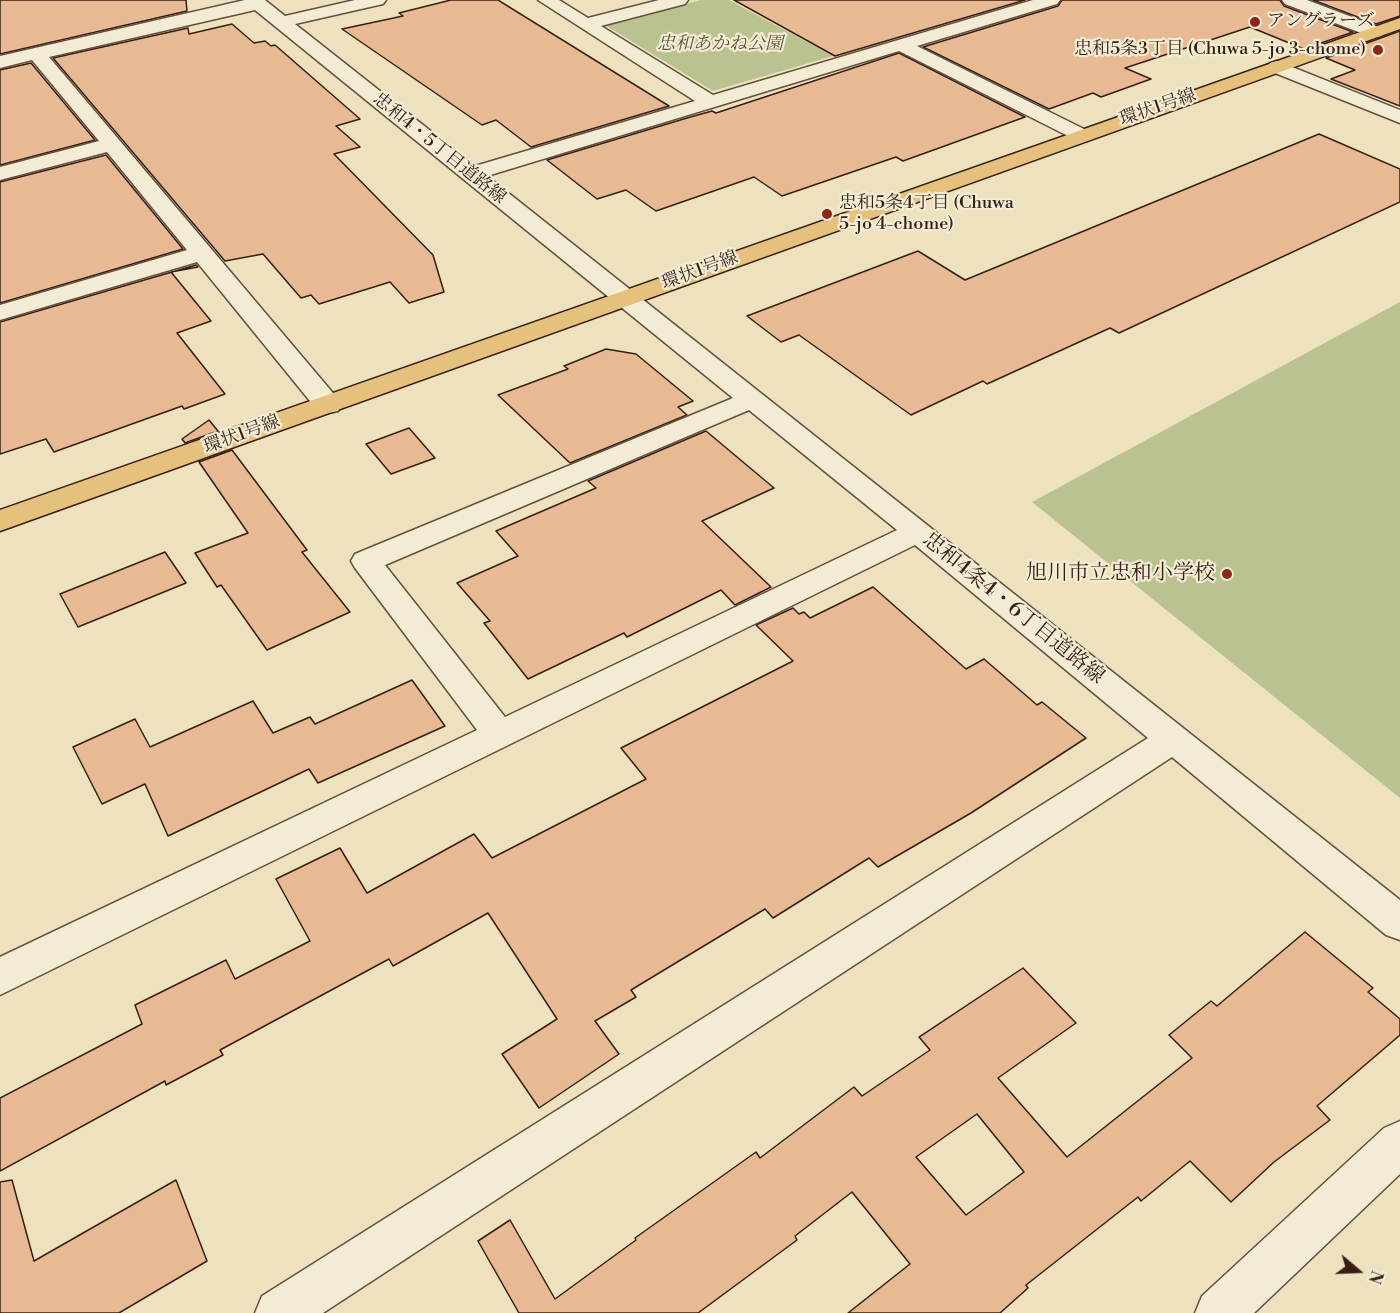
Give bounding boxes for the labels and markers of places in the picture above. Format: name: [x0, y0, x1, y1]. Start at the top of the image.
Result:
place label: アングラーズ: [1267, 11, 1375, 33]
marker: アングラーズ: [1248, 15, 1262, 29]
place label: 忠和5条3丁目 (Chuwa 5-jo 3-chome): [1074, 39, 1366, 61]
marker: 忠和5条3丁目 (Chuwa 5-jo 3-chome): [1371, 43, 1385, 57]
place label: 忠和5条4丁目 (Chuwa 5-jo 4-chome): [839, 193, 1014, 236]
marker: 忠和5条4丁目 (Chuwa 5-jo 4-chome): [820, 207, 834, 221]
place label: 旭川市立忠和小学校: [1026, 561, 1215, 587]
marker: 旭川市立忠和小学校: [1220, 567, 1234, 581]

